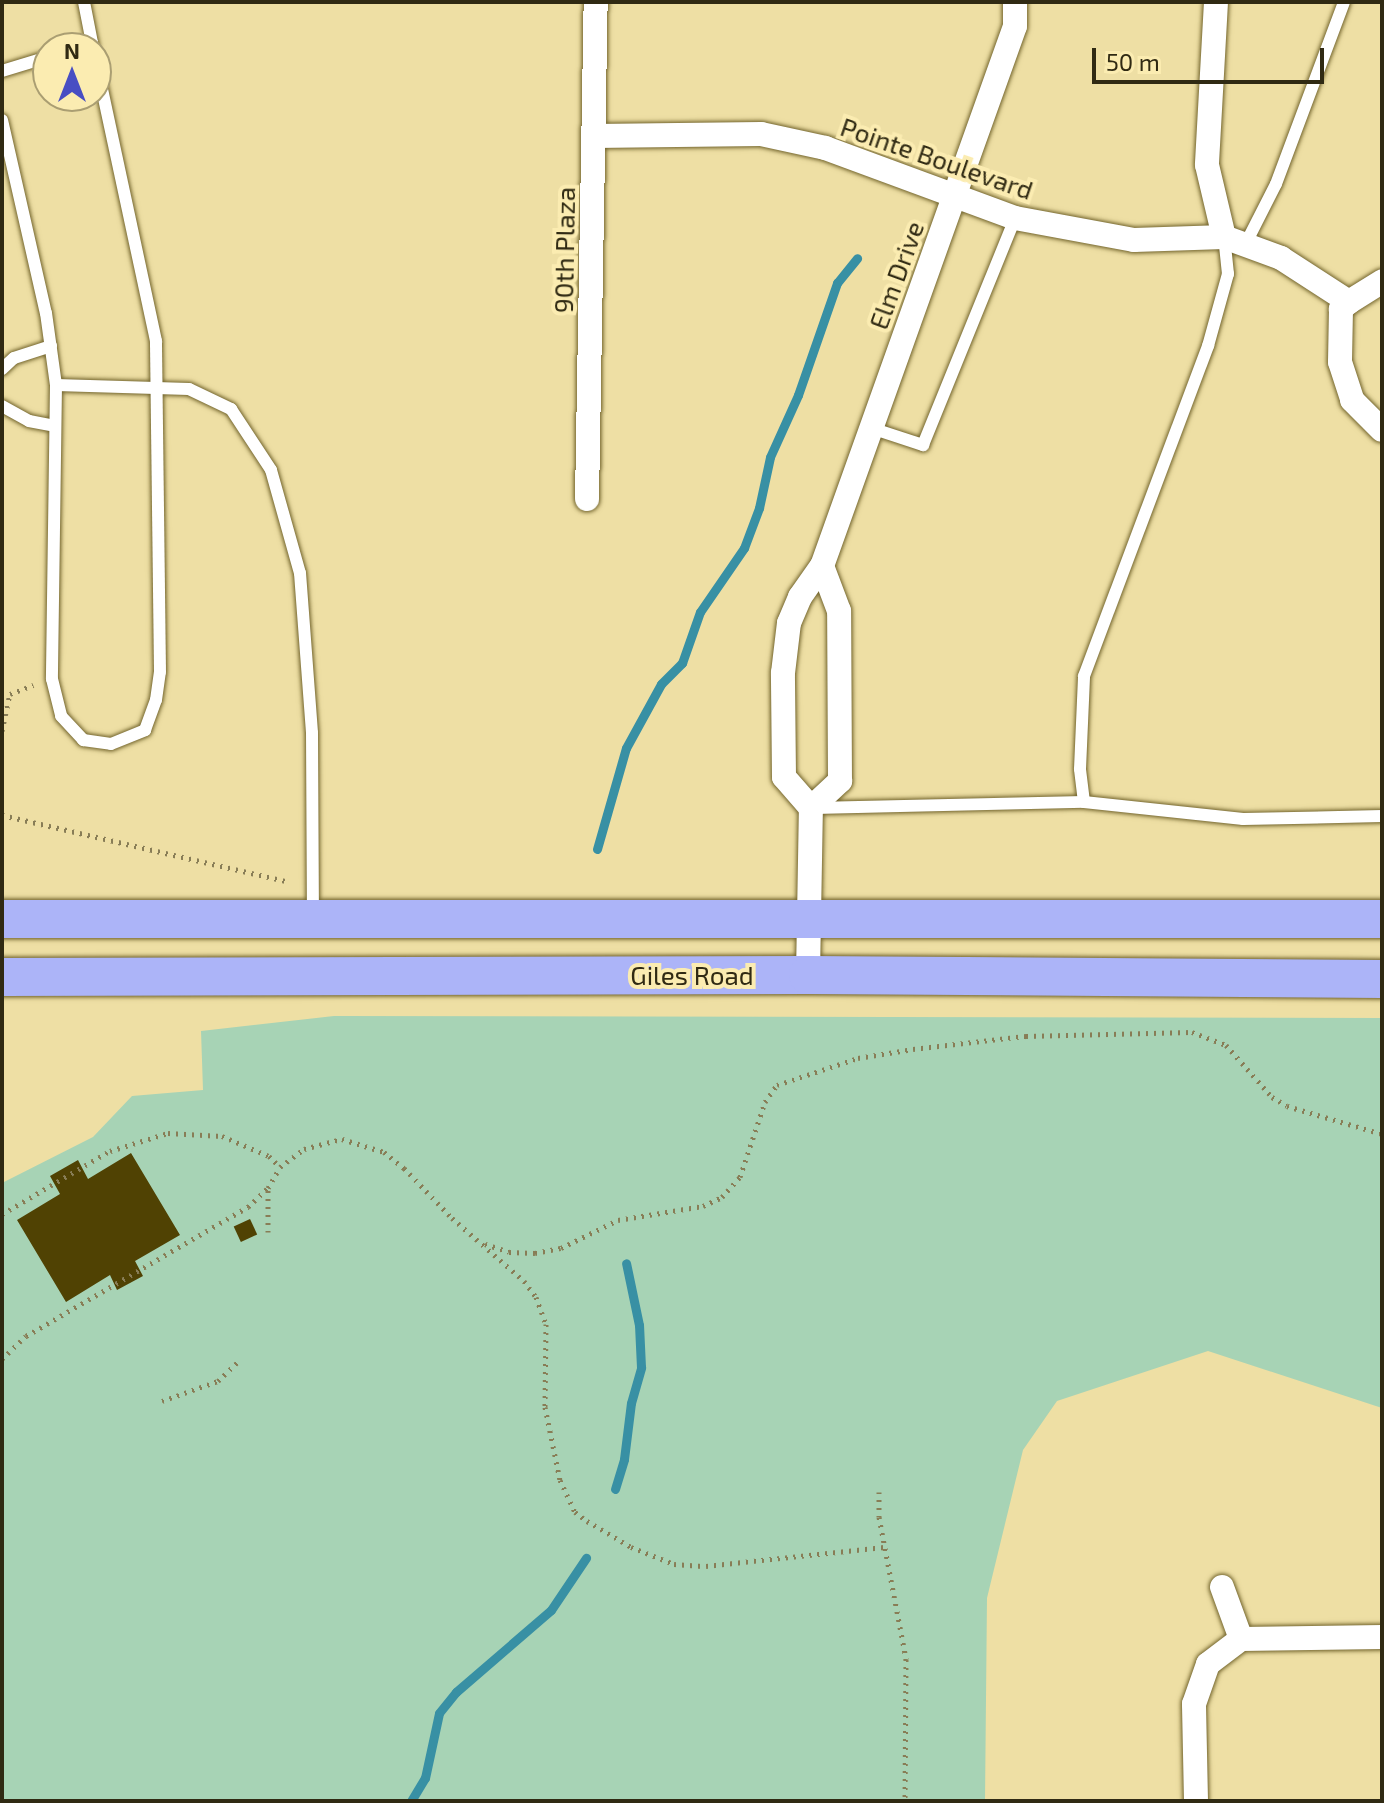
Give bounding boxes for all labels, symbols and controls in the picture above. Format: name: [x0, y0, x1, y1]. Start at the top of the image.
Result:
north arrow: [32, 32, 112, 112]
scale bar: [1096, 32, 1328, 82]
text: N: [64, 37, 80, 63]
text: 50 m: [1106, 47, 1160, 76]
street label: Pointe Boulevard: [837, 110, 1037, 206]
street label: 90th Plaza: [547, 187, 581, 313]
street label: Elm Drive: [862, 217, 930, 333]
street label: Giles Road: [630, 959, 754, 991]

